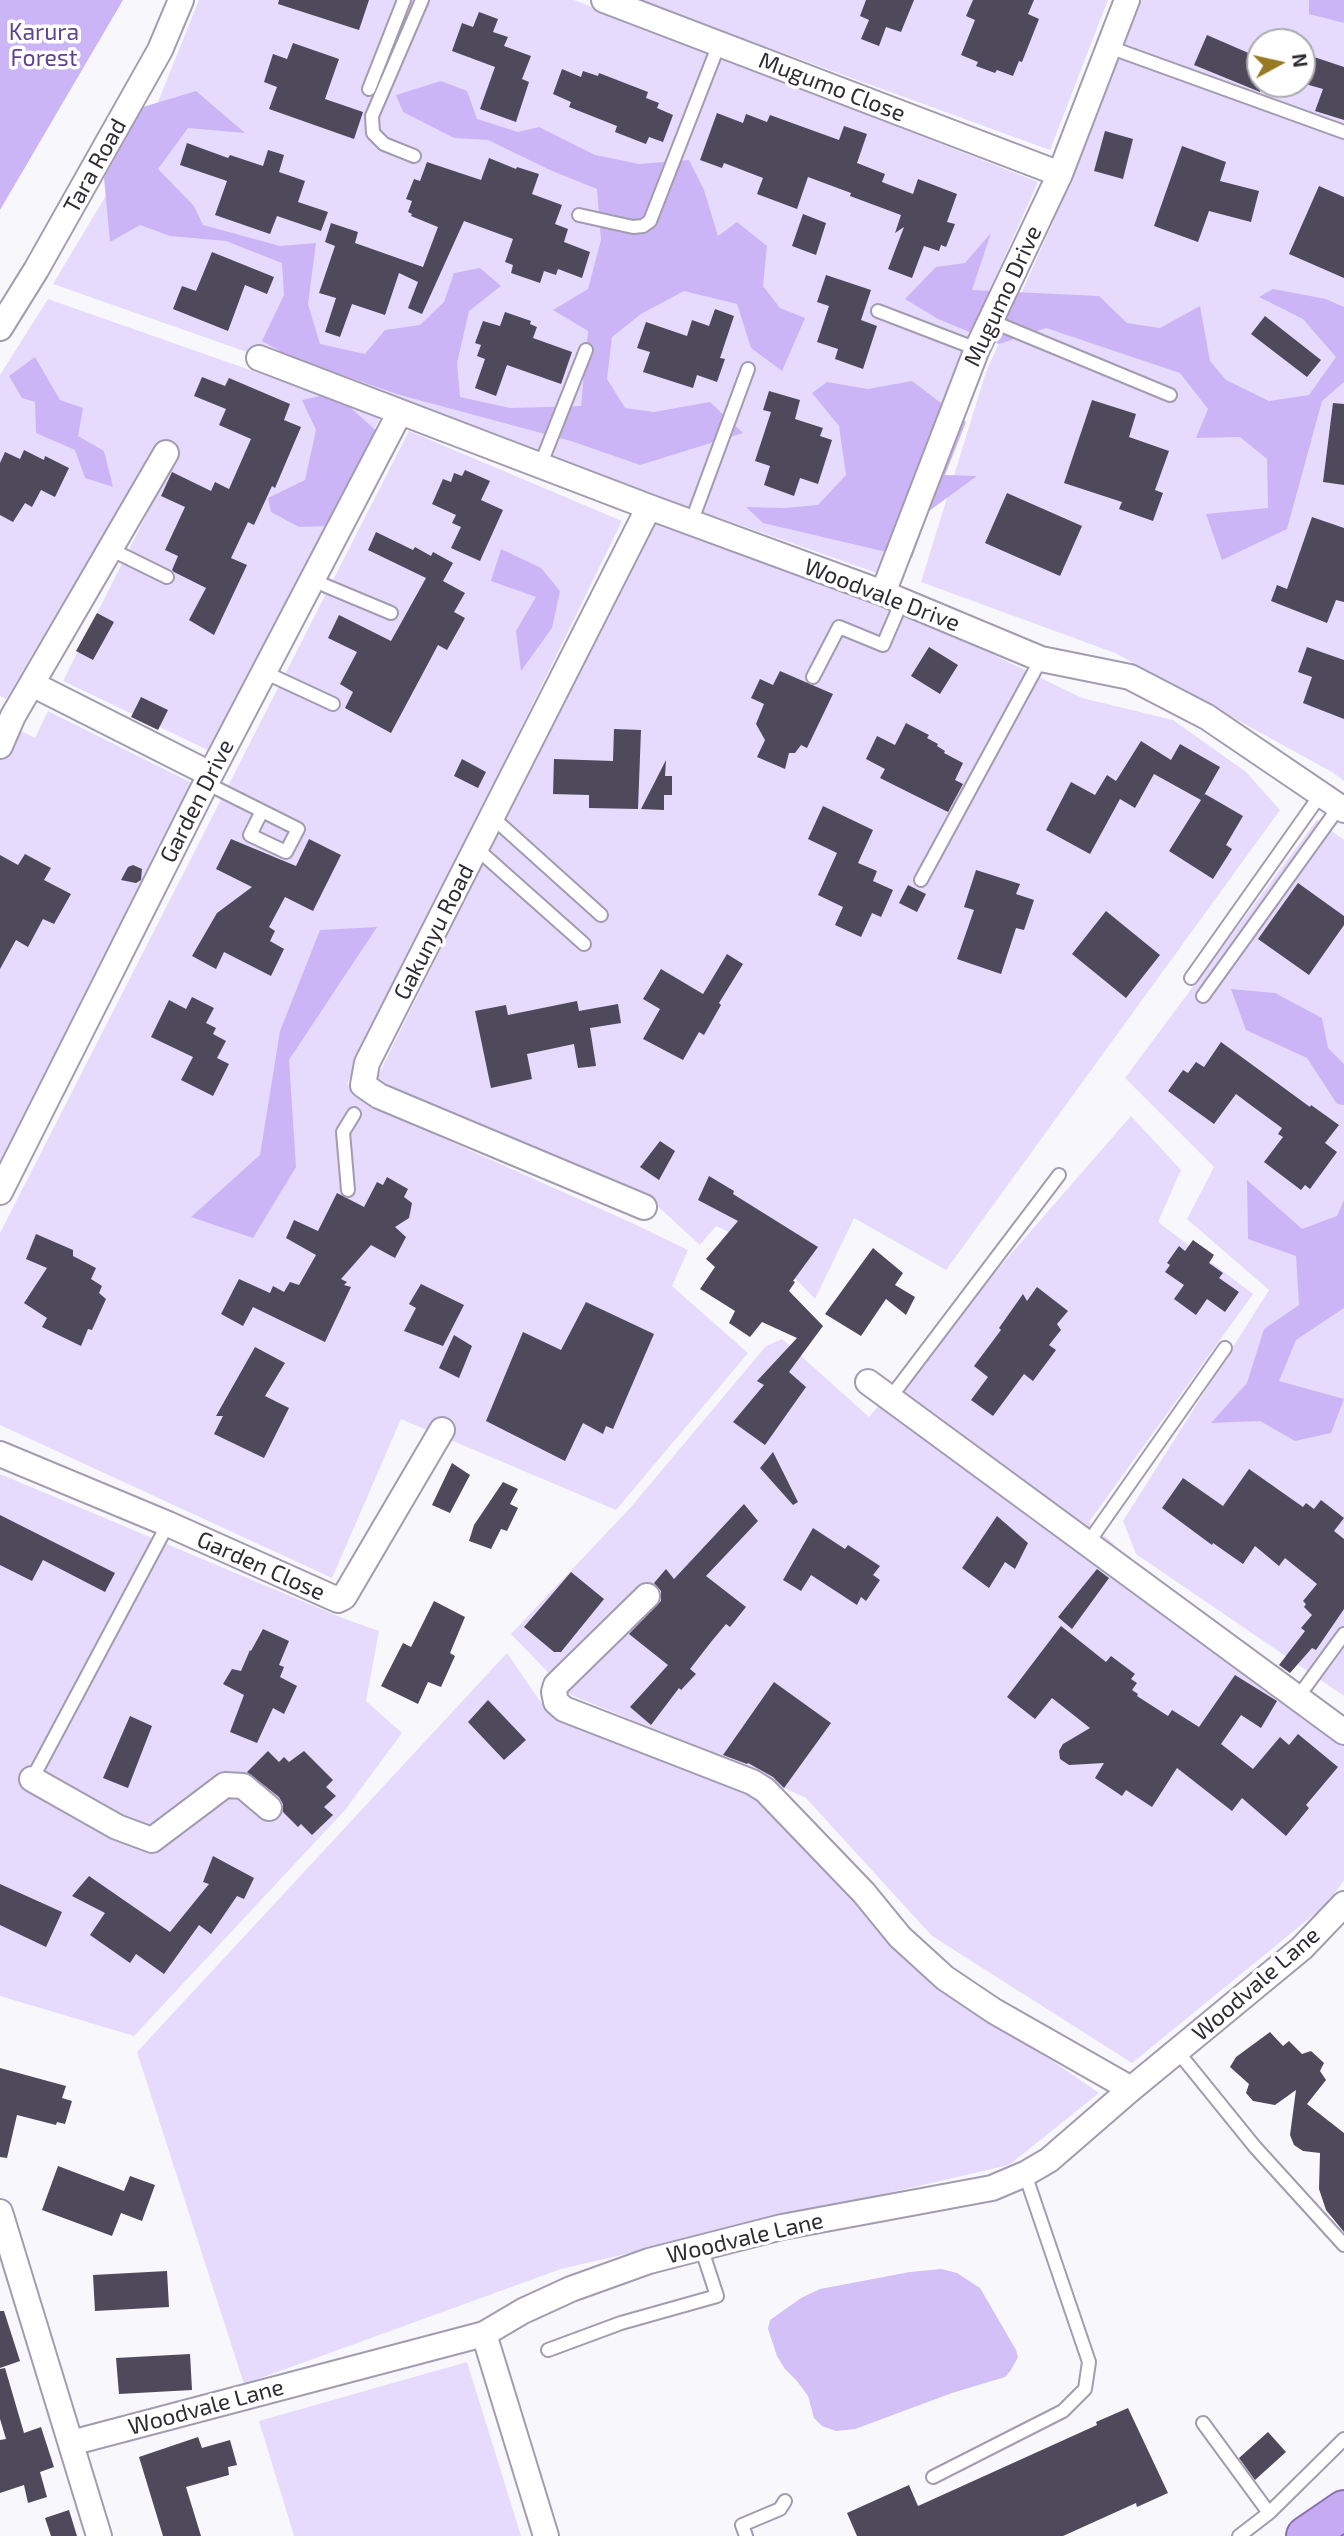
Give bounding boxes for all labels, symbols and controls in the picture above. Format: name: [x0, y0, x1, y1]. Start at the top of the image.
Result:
park label: Karura Forest: [9, 18, 79, 72]
north arrow: [1246, 28, 1316, 98]
street label: Mugumo Close: [755, 46, 909, 128]
text: N: [1288, 52, 1313, 69]
street label: Tara Road: [58, 114, 132, 218]
street label: Mugumo Drive: [958, 221, 1048, 371]
street label: Woodvale Drive: [800, 553, 964, 637]
street label: Garden Drive: [154, 735, 240, 867]
street label: Gakunyu Road: [388, 860, 480, 1004]
street label: Garden Close: [193, 1526, 329, 1606]
street label: Woodvale Lane: [1187, 1921, 1325, 2047]
street label: Woodvale Lane: [664, 2207, 826, 2269]
street label: Woodvale Lane: [125, 2373, 287, 2441]

